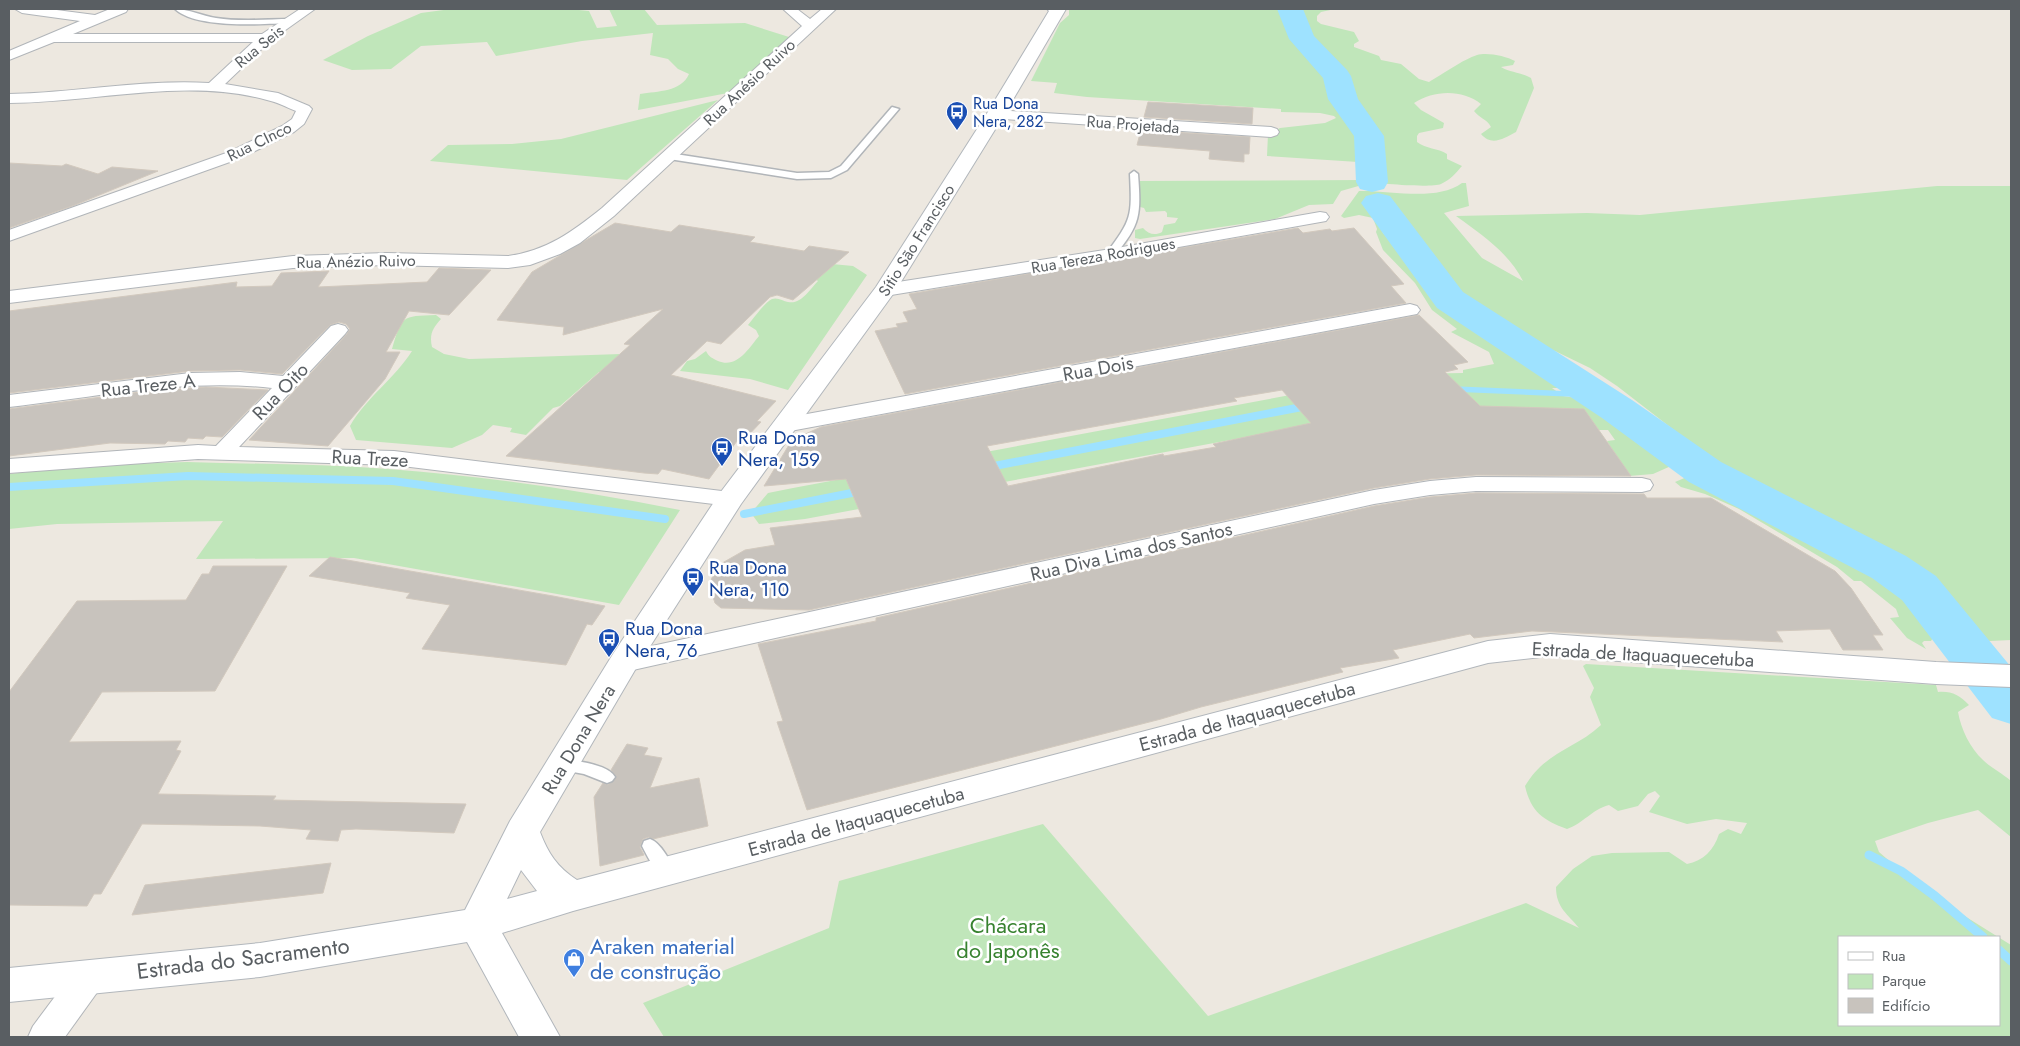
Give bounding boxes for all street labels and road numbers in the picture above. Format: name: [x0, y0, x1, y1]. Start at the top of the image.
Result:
street label: Rua Seis: [230, 19, 289, 73]
street label: Rua Anésio Ruivo: [698, 33, 801, 131]
street label: Rua Projetada: [1086, 110, 1180, 139]
street label: Rua CInco: [223, 116, 296, 167]
street label: Sítio São Francisco: [873, 179, 960, 301]
street label: Rua Tereza Rodrigues: [1029, 232, 1177, 279]
street label: Rua Anézio Ruivo: [296, 249, 416, 274]
street label: Rua Dois: [1061, 349, 1136, 388]
street label: Rua Oito: [246, 357, 315, 426]
street label: Rua Treze A: [99, 367, 197, 404]
street label: Rua Treze: [331, 443, 409, 474]
street label: Rua Diva Lima dos Santos: [1028, 515, 1235, 588]
street label: Estrada de Itaquaquecetuba: [1531, 635, 1755, 674]
street label: Estrada de Itaquaquecetuba: [1136, 675, 1358, 758]
street label: Rua Dona Nera: [535, 679, 622, 799]
street label: Estrada de Itaquaquecetuba: [745, 780, 967, 863]
street label: Estrada do Sacramento: [135, 929, 351, 987]

